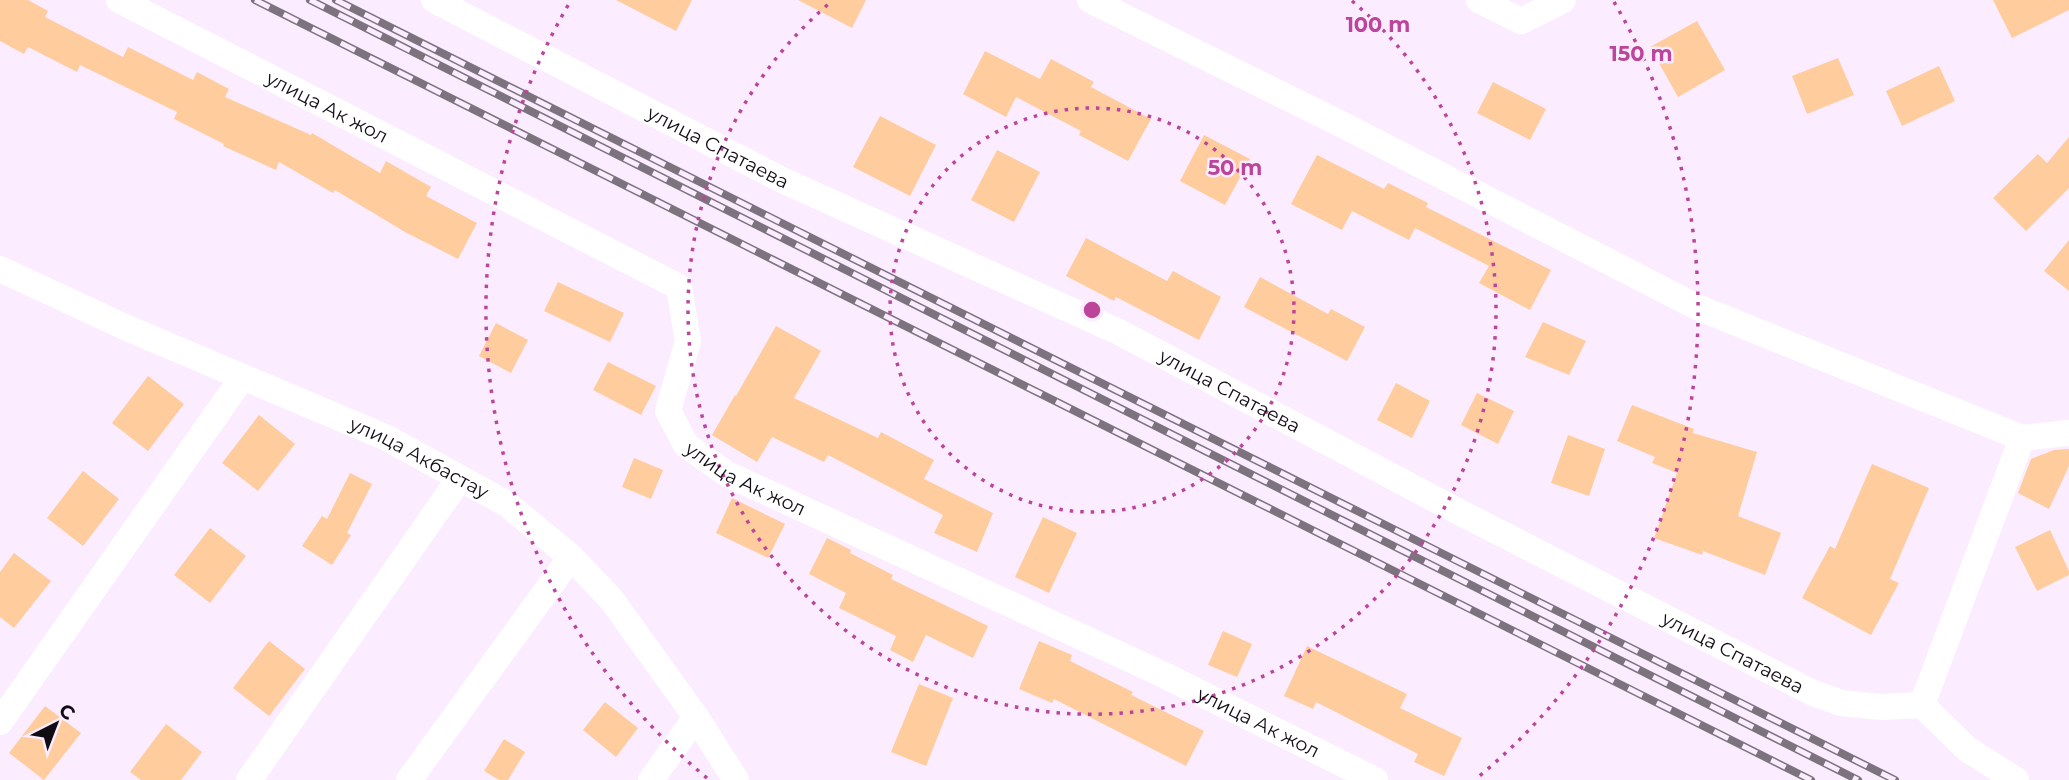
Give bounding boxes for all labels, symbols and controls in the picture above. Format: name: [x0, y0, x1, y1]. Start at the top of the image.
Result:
text: 100 m: [1346, 12, 1410, 37]
text: 150 m: [1610, 41, 1672, 66]
street label: улица Ак жол: [262, 65, 392, 147]
street label: улица Спатаева: [643, 100, 793, 193]
text: 50 m: [1208, 155, 1262, 180]
centre of rings: [1080, 298, 1104, 322]
street label: улица Спатаева: [1155, 344, 1304, 437]
street label: улица Акбастау: [345, 412, 493, 504]
street label: улица Ак жол: [680, 436, 809, 520]
street label: улица Спатаева: [1657, 606, 1808, 698]
street label: улица Ак жол: [1192, 681, 1324, 762]
north arrow: [21, 689, 91, 759]
text: С: [54, 699, 80, 725]

